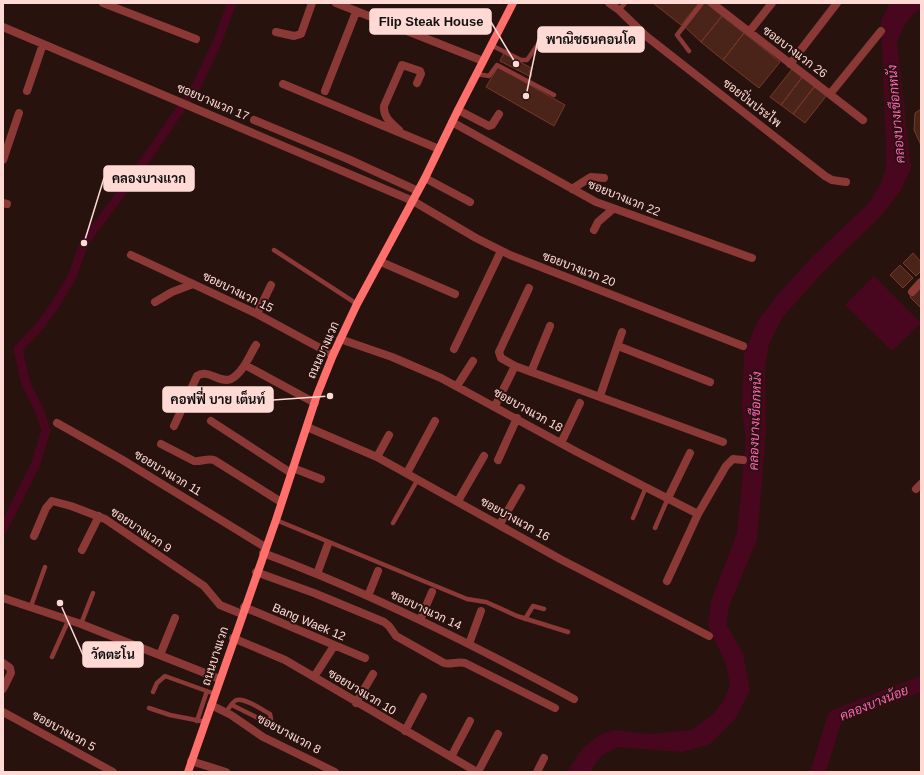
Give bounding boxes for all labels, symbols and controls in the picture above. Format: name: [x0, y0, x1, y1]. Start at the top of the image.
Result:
callout: Flip Steak House: [370, 9, 491, 34]
text: Flip Steak House: [379, 14, 483, 29]
street label: ซอยบางแวก 26: [760, 23, 830, 81]
callout: พาณิชธนคอนโด: [538, 27, 644, 52]
text: พาณิชธนคอนโด: [546, 30, 636, 47]
water label: คลองบางเชือกหนัง: [882, 64, 908, 164]
street label: ซอยปิ่นประไพ: [720, 73, 786, 130]
street label: ซอยบางแวก 17: [175, 81, 251, 124]
callout: คลองบางแวก: [104, 166, 194, 191]
text: คลองบางแวก: [112, 171, 186, 186]
street label: ซอยบางแวก 22: [586, 177, 663, 219]
street label: ซอยบางแวก 20: [541, 249, 618, 289]
street label: ซอยบางแวก 15: [200, 269, 276, 315]
street label: ถนนบางแวก: [304, 319, 342, 381]
water label: คลองบางเชือกหนัง: [744, 371, 764, 471]
street label: ซอยบางแวก 18: [491, 385, 565, 435]
callout: คอฟฟี่ บาย เต็นท์: [163, 387, 273, 412]
text: คอฟฟี่ บาย เต็นท์: [171, 387, 266, 407]
street label: ซอยบางแวก 11: [132, 447, 204, 499]
street label: ซอยบางแวก 16: [478, 494, 552, 544]
street label: ซอยบางแวก 9: [108, 505, 174, 556]
street label: ซอยบางแวก 14: [388, 587, 464, 633]
street label: Bang Waek 12: [270, 600, 348, 644]
street label: ถนนบางแวก: [199, 625, 231, 687]
callout: วัดตะโน: [83, 642, 143, 667]
text: วัดตะโน: [91, 645, 135, 662]
street label: ซอยบางแวก 10: [325, 666, 399, 718]
water label: คลองบางน้อย: [837, 681, 911, 724]
street label: ซอยบางแวก 5: [30, 708, 98, 754]
street label: ซอยบางแวก 8: [255, 711, 324, 757]

